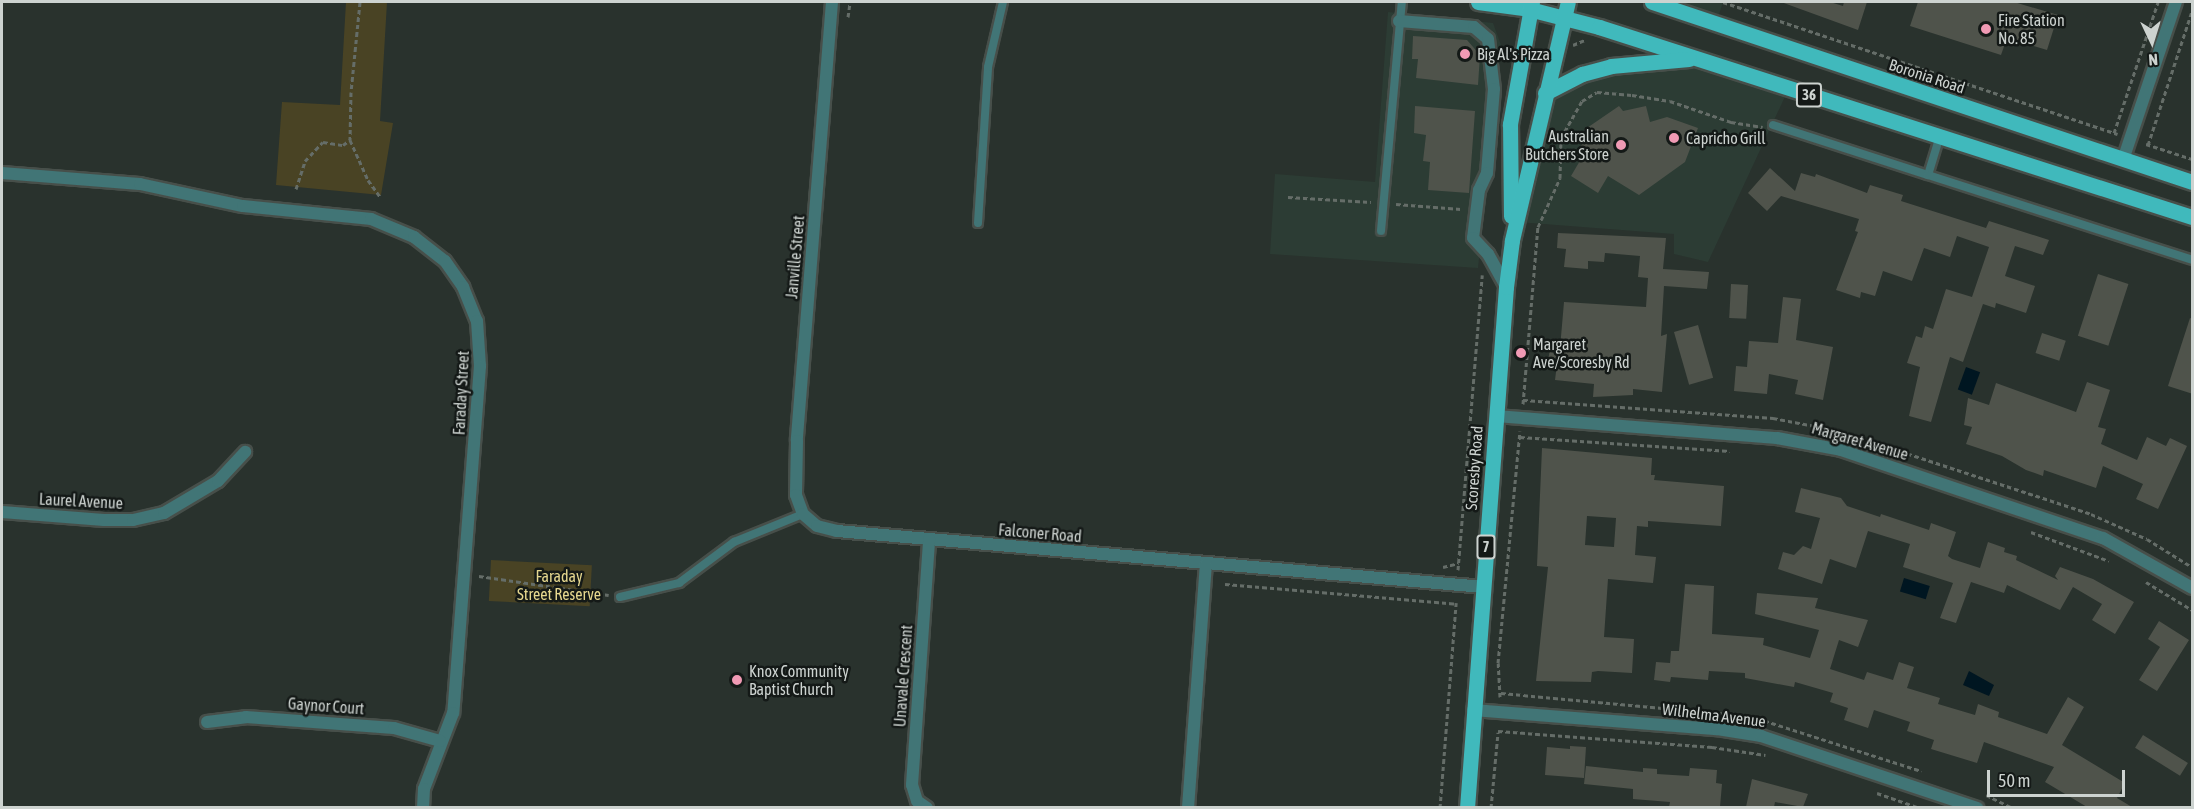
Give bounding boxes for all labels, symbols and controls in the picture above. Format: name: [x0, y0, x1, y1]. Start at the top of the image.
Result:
place label: Fire Station No. 85: [1998, 10, 2065, 48]
north arrow: [2122, 12, 2182, 72]
marker: Fire Station No. 85: [1979, 22, 1993, 36]
place label: Big Al's Pizza: [1477, 44, 1550, 64]
marker: Big Al's Pizza: [1458, 47, 1472, 61]
text: N: [2148, 51, 2159, 69]
street label: Boronia Road: [1886, 55, 1968, 97]
road number: 36: [1796, 83, 1822, 107]
place label: Australian Butchers Store: [1525, 126, 1609, 164]
place label: Capricho Grill: [1686, 128, 1765, 148]
marker: Capricho Grill: [1667, 131, 1681, 145]
marker: Australian Butchers Store: [1614, 138, 1628, 152]
street label: Janville Street: [782, 215, 808, 299]
place label: Margaret Ave/Scoresby Rd: [1533, 334, 1630, 372]
marker: Margaret Ave/Scoresby Rd: [1514, 346, 1528, 360]
street label: Faraday Street: [449, 350, 473, 436]
street label: Margaret Avenue: [1810, 418, 1910, 464]
street label: Scoresby Road: [1461, 425, 1487, 511]
street label: Laurel Avenue: [39, 489, 123, 513]
street label: Falconer Road: [998, 520, 1082, 546]
road number: 7: [1476, 535, 1496, 559]
park label: Faraday Street Reserve: [517, 566, 601, 604]
street label: Unavale Crescent: [890, 624, 916, 728]
place label: Knox Community Baptist Church: [749, 661, 849, 699]
marker: Knox Community Baptist Church: [730, 673, 744, 687]
street label: Gaynor Court: [287, 694, 365, 718]
street label: Wilhelma Avenue: [1661, 699, 1767, 731]
scale bar: [1990, 758, 2128, 796]
text: 50 m: [1998, 770, 2030, 791]

